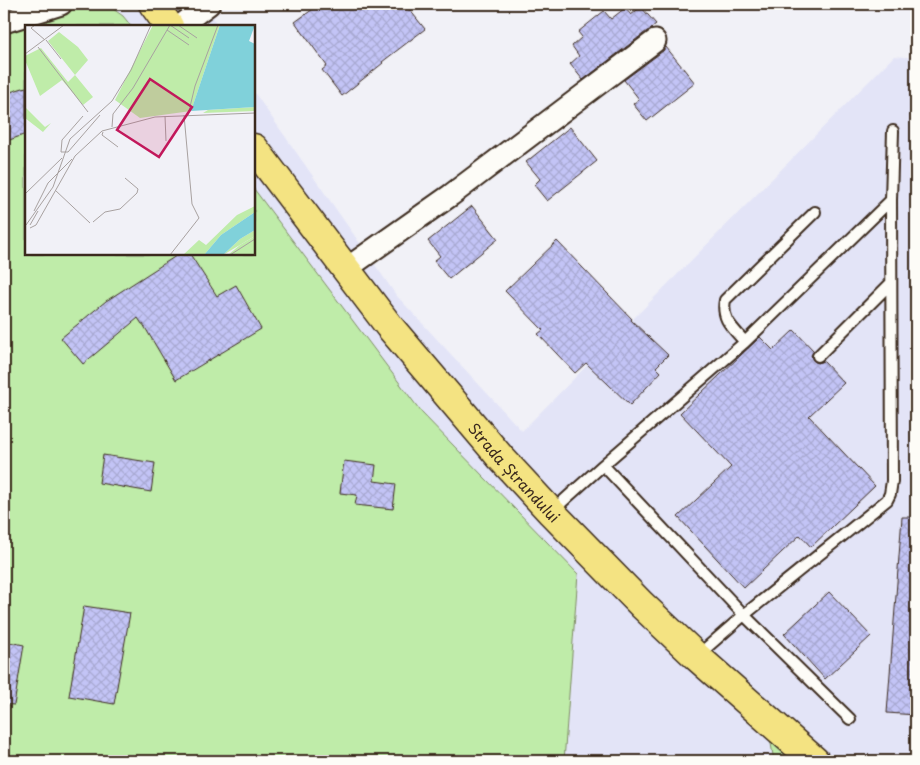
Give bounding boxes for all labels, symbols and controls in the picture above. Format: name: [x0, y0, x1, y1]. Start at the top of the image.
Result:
inset map: [25, 25, 255, 255]
street label: Strada Ștrandului: [464, 417, 566, 527]

